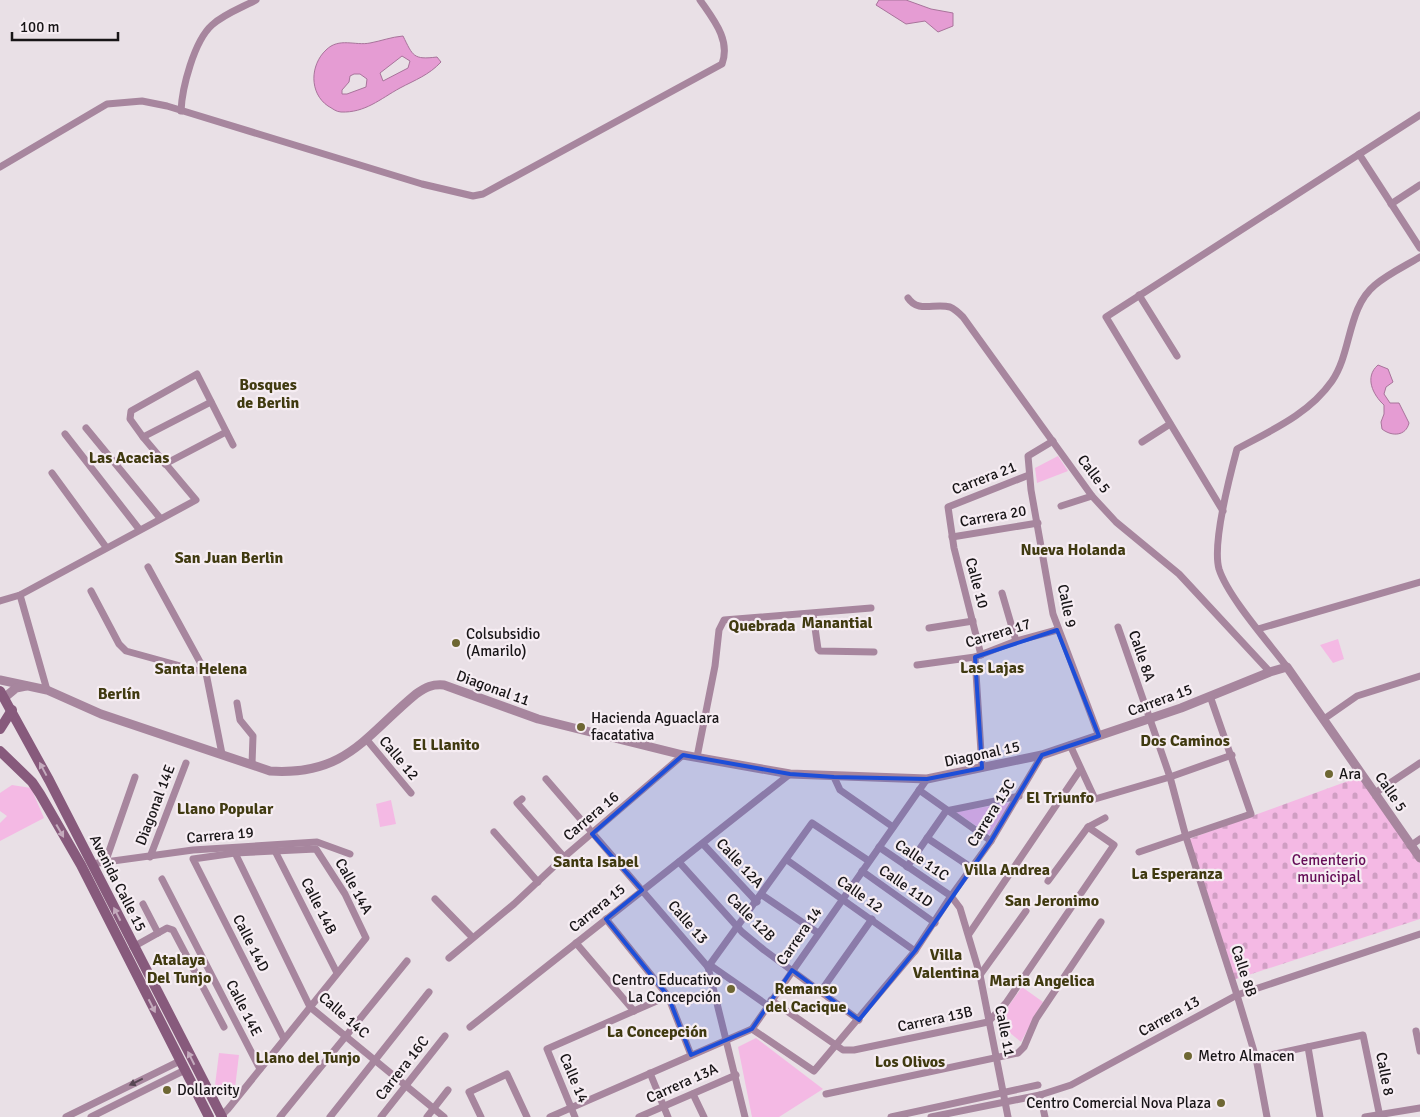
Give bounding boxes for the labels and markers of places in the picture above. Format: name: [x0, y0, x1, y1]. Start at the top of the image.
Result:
place label: Colsubsidio (Amarilo): [466, 625, 540, 660]
marker: Colsubsidio (Amarilo): [450, 637, 462, 649]
place label: Hacienda Aguaclara facatativa: [591, 709, 719, 744]
marker: Hacienda Aguaclara facatativa: [575, 721, 587, 733]
place label: Ara: [1339, 765, 1361, 783]
marker: Ara: [1323, 768, 1335, 780]
place label: Centro Educativo La Concepción: [612, 971, 721, 1006]
marker: Centro Educativo La Concepción: [725, 983, 737, 995]
place label: Metro Almacen: [1198, 1047, 1295, 1065]
marker: Metro Almacen: [1182, 1050, 1194, 1062]
place label: Dollarcity: [177, 1081, 240, 1099]
marker: Dollarcity: [161, 1084, 173, 1096]
place label: Centro Comercial Nova Plaza: [1026, 1094, 1211, 1112]
marker: Centro Comercial Nova Plaza: [1215, 1097, 1227, 1109]

